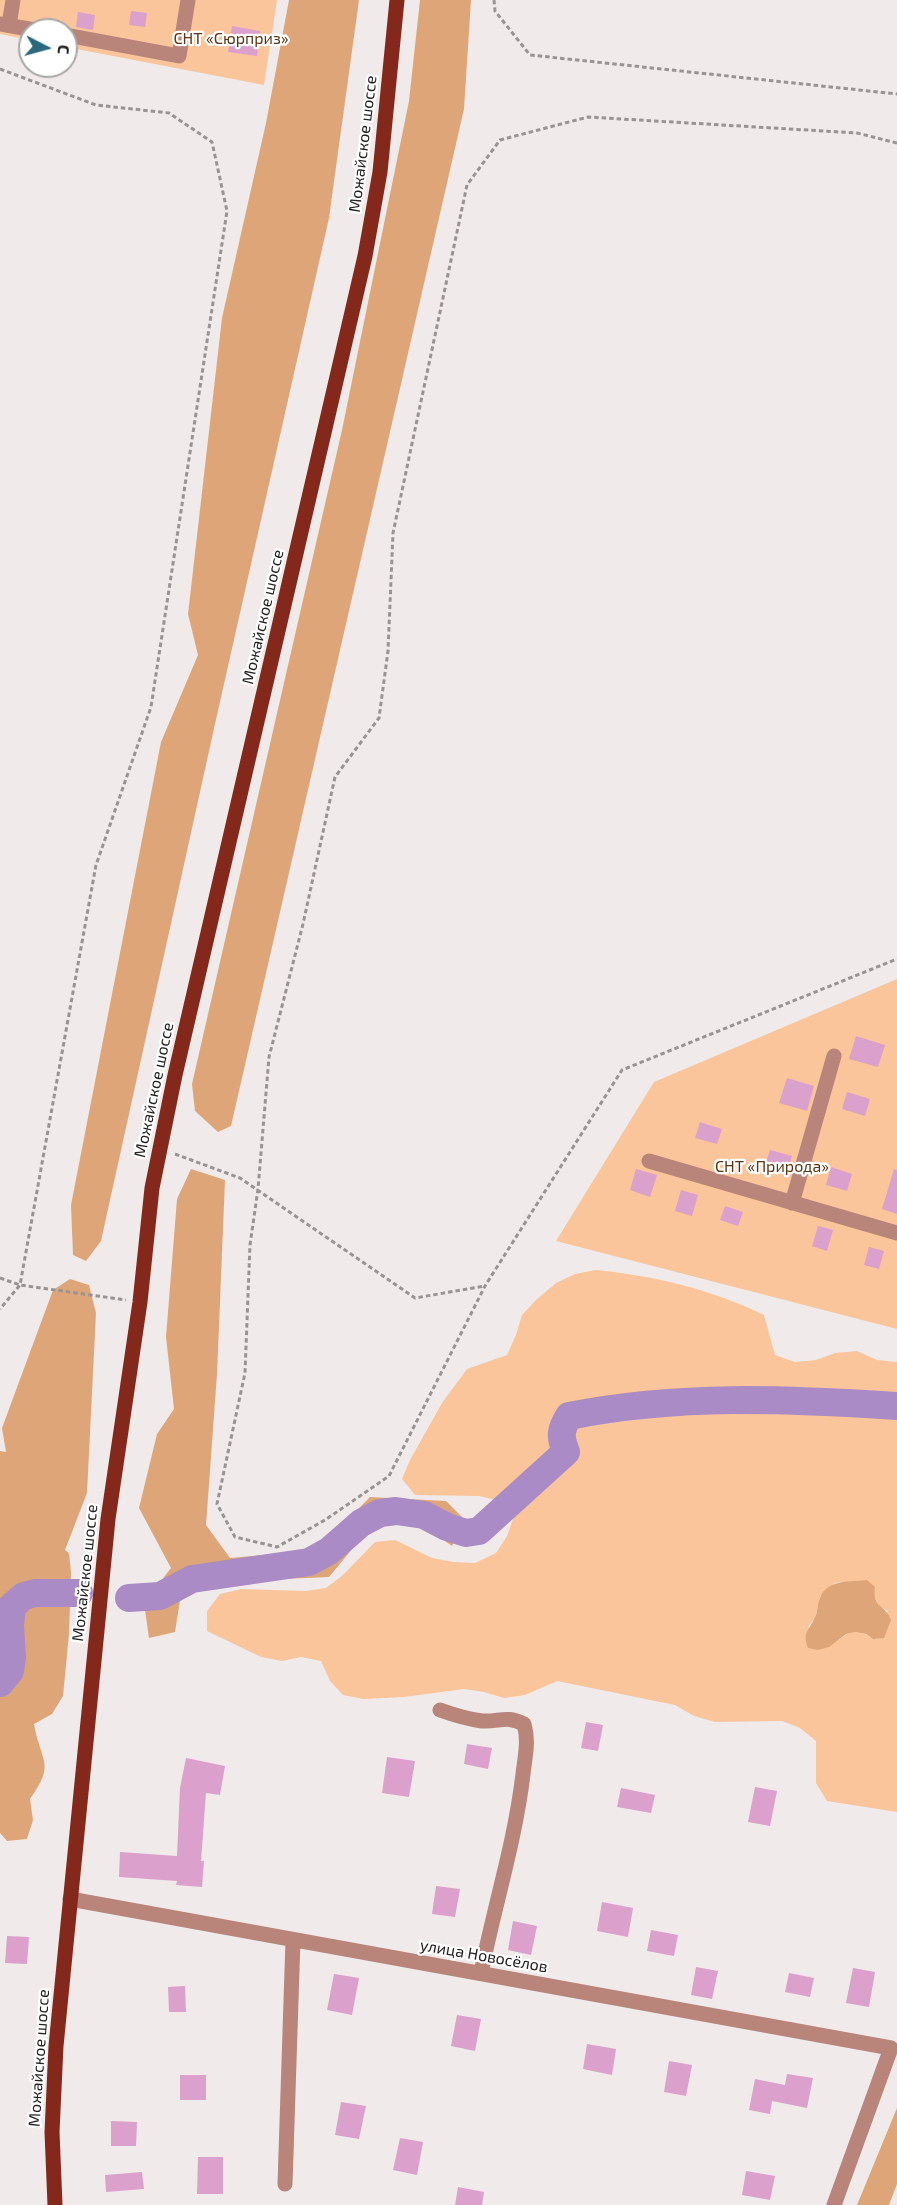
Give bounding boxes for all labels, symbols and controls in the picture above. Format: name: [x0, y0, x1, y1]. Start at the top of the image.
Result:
north arrow: [18, 18, 78, 78]
park label: СНТ «Сюрприз»: [173, 29, 289, 49]
text: С: [54, 44, 74, 55]
street label: Можайское шоссе: [345, 74, 381, 214]
street label: Можайское шоссе: [238, 548, 288, 686]
street label: Можайское шоссе: [130, 1021, 178, 1159]
park label: СНТ «Природа»: [715, 1157, 829, 1177]
street label: Можайское шоссе: [68, 1503, 102, 1643]
street label: улица Новосёлов: [419, 1935, 549, 1977]
street label: Можайское шоссе: [25, 1989, 53, 2127]

